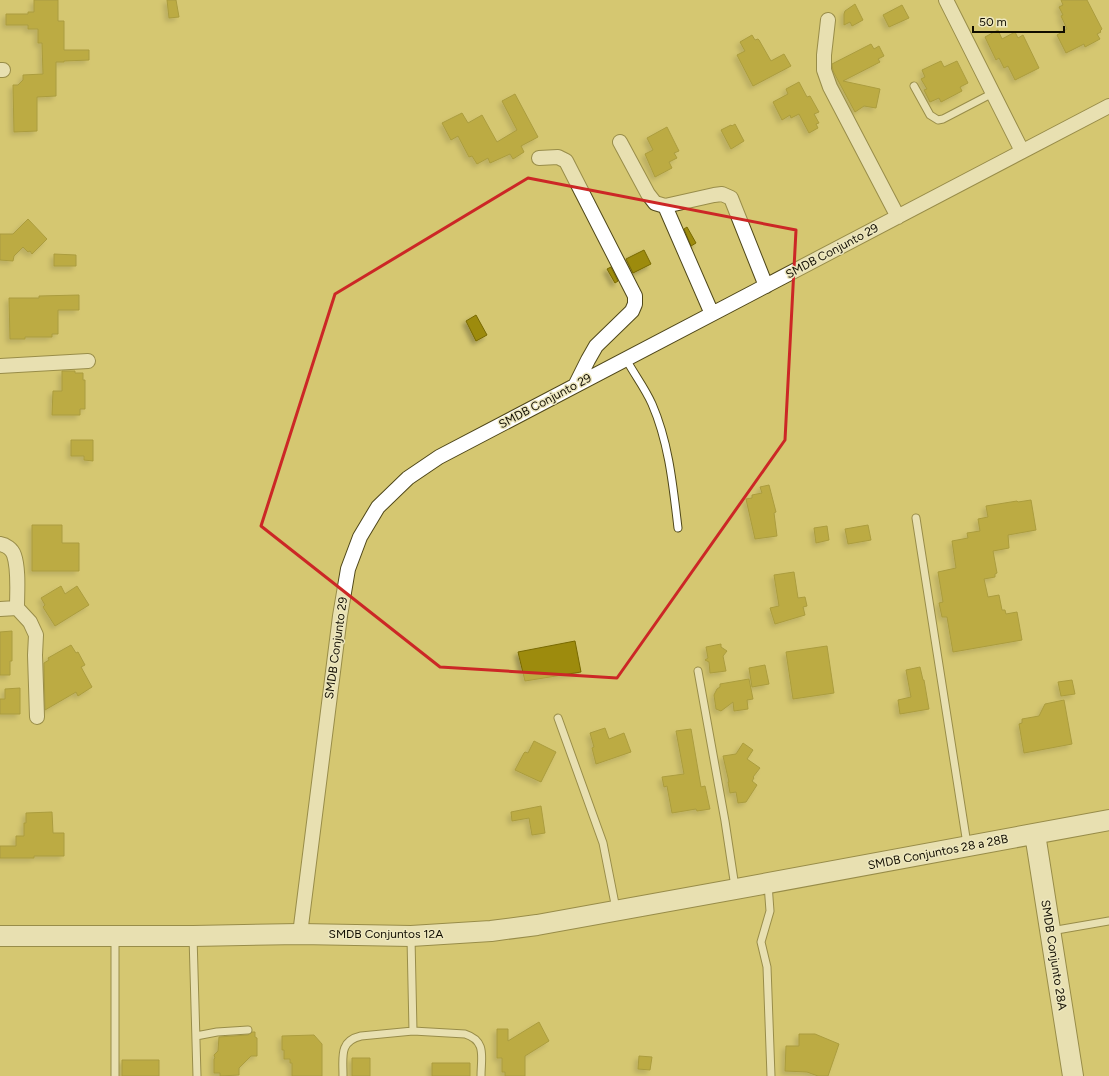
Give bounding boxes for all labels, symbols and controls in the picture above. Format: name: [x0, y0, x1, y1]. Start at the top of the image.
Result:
scale bar: [973, 8, 1064, 34]
text: 50 m: [979, 15, 1007, 29]
street label: SMDB Conjunto 29: [783, 221, 881, 281]
street label: SMDB Conjunto 29: [496, 371, 594, 431]
street label: SMDB Conjunto 29: [322, 596, 350, 700]
street label: SMDB Conjuntos 28 a 28B: [867, 832, 1009, 872]
street label: SMDB Conjunto 28A: [1038, 899, 1070, 1011]
street label: SMDB Conjuntos 12A: [329, 927, 443, 941]

